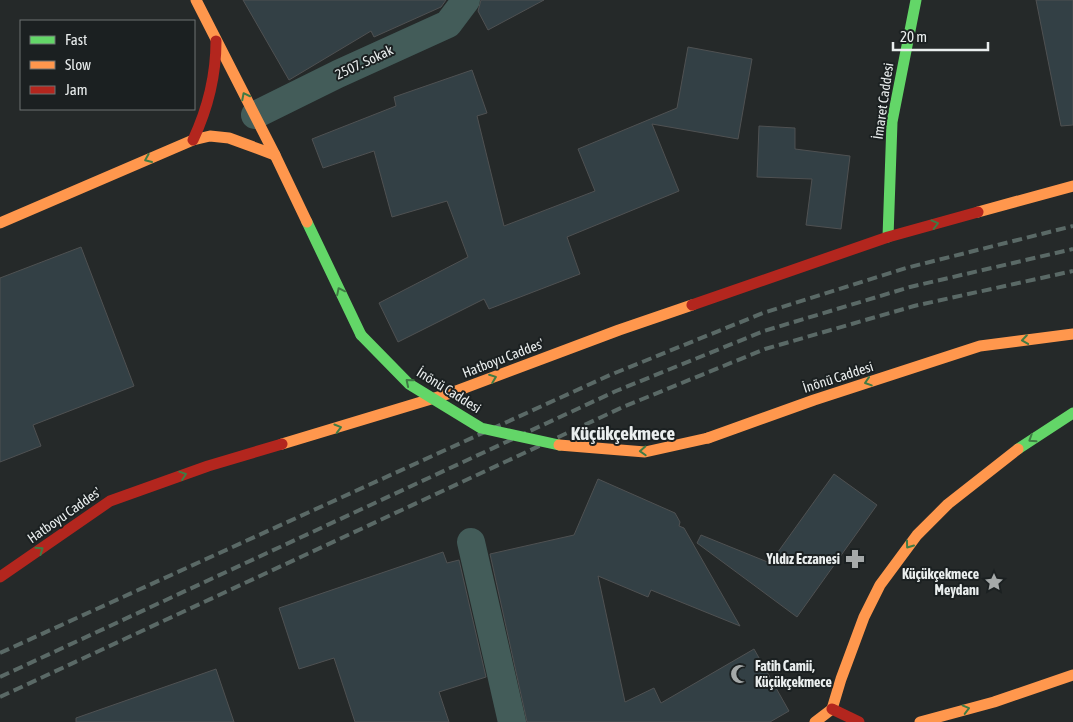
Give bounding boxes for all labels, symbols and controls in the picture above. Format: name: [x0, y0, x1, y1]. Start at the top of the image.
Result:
legend: [20, 20, 195, 110]
scale bar: [893, 20, 988, 52]
text: 20 m: [900, 28, 927, 45]
text: Fast: [65, 31, 87, 48]
street label: 2507. Sokak: [333, 42, 395, 82]
text: Slow: [65, 56, 91, 73]
street label: İmaret Caddesi: [870, 62, 896, 140]
text: Jam: [65, 81, 88, 98]
one-way arrow: [241, 92, 251, 101]
one-way arrow: [144, 153, 153, 164]
one-way arrow: [931, 219, 939, 229]
one-way arrow: [336, 287, 346, 296]
one-way arrow: [1020, 334, 1028, 345]
street label: Hatboyu Caddes': [460, 335, 546, 381]
street label: İnönü Caddesi: [801, 358, 875, 396]
street label: İnönü Caddesi: [414, 364, 484, 416]
one-way arrow: [488, 373, 497, 384]
one-way arrow: [865, 377, 873, 387]
one-way arrow: [405, 379, 414, 388]
district label: Küçükçekmece: [571, 422, 676, 444]
one-way arrow: [334, 424, 342, 434]
one-way arrow: [1028, 433, 1037, 443]
one-way arrow: [639, 445, 647, 456]
one-way arrow: [178, 471, 187, 481]
street label: Hatboyu Caddes': [24, 484, 104, 546]
one-way arrow: [907, 539, 915, 548]
one-way arrow: [34, 547, 44, 556]
pharmacy icon: Yıldız Eczanesi: [844, 548, 866, 570]
place label: Yıldız Eczanesi: [766, 551, 840, 567]
place label: Küçükçekmece Meydanı: [902, 566, 979, 598]
place icon: Küçükçekmece Meydanı: [983, 571, 1005, 593]
place label: Fatih Camii, Küçükçekmece: [755, 658, 832, 690]
mosque icon: Fatih Camii, Küçükçekmece: [729, 663, 751, 685]
one-way arrow: [962, 704, 970, 714]

